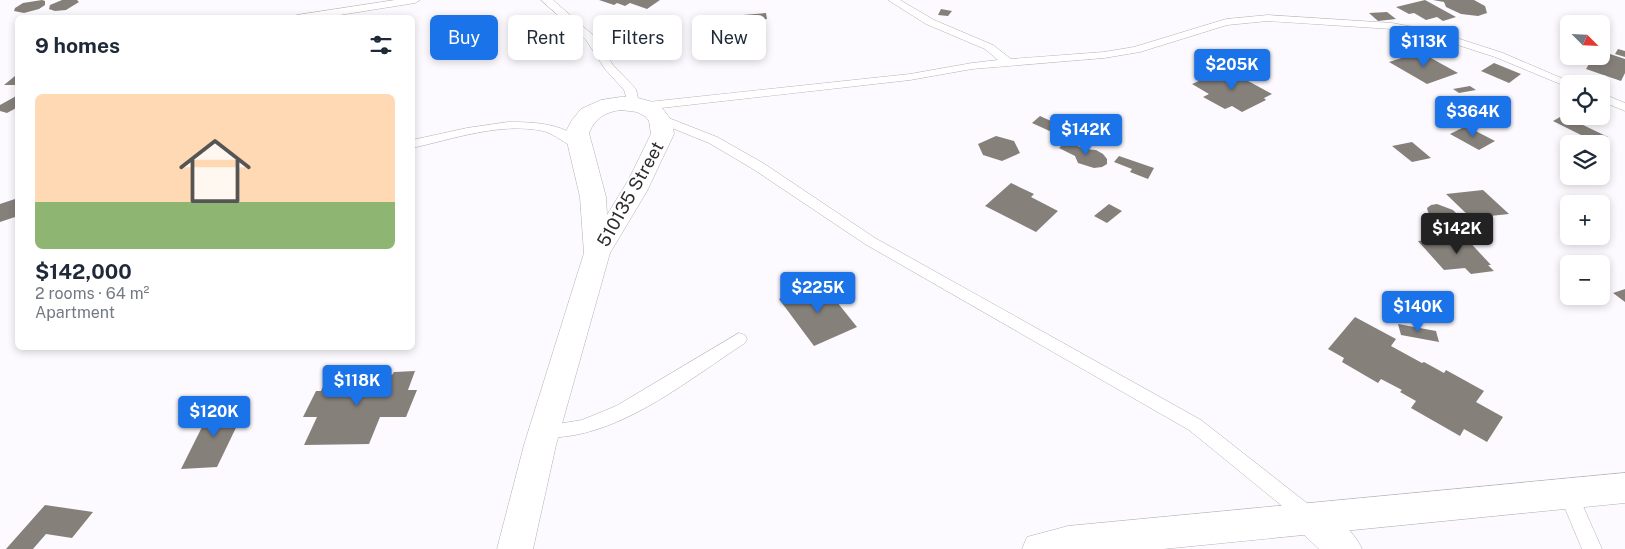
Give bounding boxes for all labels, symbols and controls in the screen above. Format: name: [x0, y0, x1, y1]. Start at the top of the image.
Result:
chip: Buy: [430, 15, 498, 60]
chip: Rent: [508, 15, 583, 60]
chip: Filters: [593, 15, 682, 60]
chip: New: [692, 15, 766, 60]
north arrow: [1560, 15, 1610, 65]
map controls: [1560, 15, 1610, 305]
pin: $113K: [1389, 26, 1459, 68]
icon: filters: [367, 31, 395, 59]
text: $113K: [1401, 32, 1447, 51]
text: 9 homes: [35, 33, 120, 58]
pin: $205K: [1197, 48, 1267, 91]
text: $205K: [1205, 55, 1259, 74]
button: locate: [1560, 75, 1610, 125]
pin: $364K: [1438, 96, 1508, 138]
text: $364K: [1446, 102, 1500, 121]
pin: $142K: [1051, 114, 1121, 156]
text: $142K: [1061, 120, 1111, 139]
icon: home: [170, 126, 260, 216]
button: layers: [1560, 135, 1610, 185]
street label: 510135 Street: [592, 138, 668, 250]
button: +: [1560, 195, 1610, 245]
pin: $142K: [1422, 212, 1492, 255]
text: $142K: [1432, 219, 1482, 238]
button: −: [1560, 255, 1610, 305]
text: $142,000: [35, 259, 132, 284]
pin: $225K: [783, 272, 853, 314]
text: $225K: [791, 278, 845, 297]
text: 2 rooms · 64 m²: [35, 284, 149, 303]
pin: $140K: [1383, 290, 1453, 333]
text: $140K: [1393, 297, 1443, 316]
text: Apartment: [35, 303, 115, 322]
pin: $118K: [322, 364, 392, 407]
text: $118K: [334, 371, 380, 390]
pin: $120K: [179, 396, 249, 438]
text: $120K: [189, 402, 239, 421]

